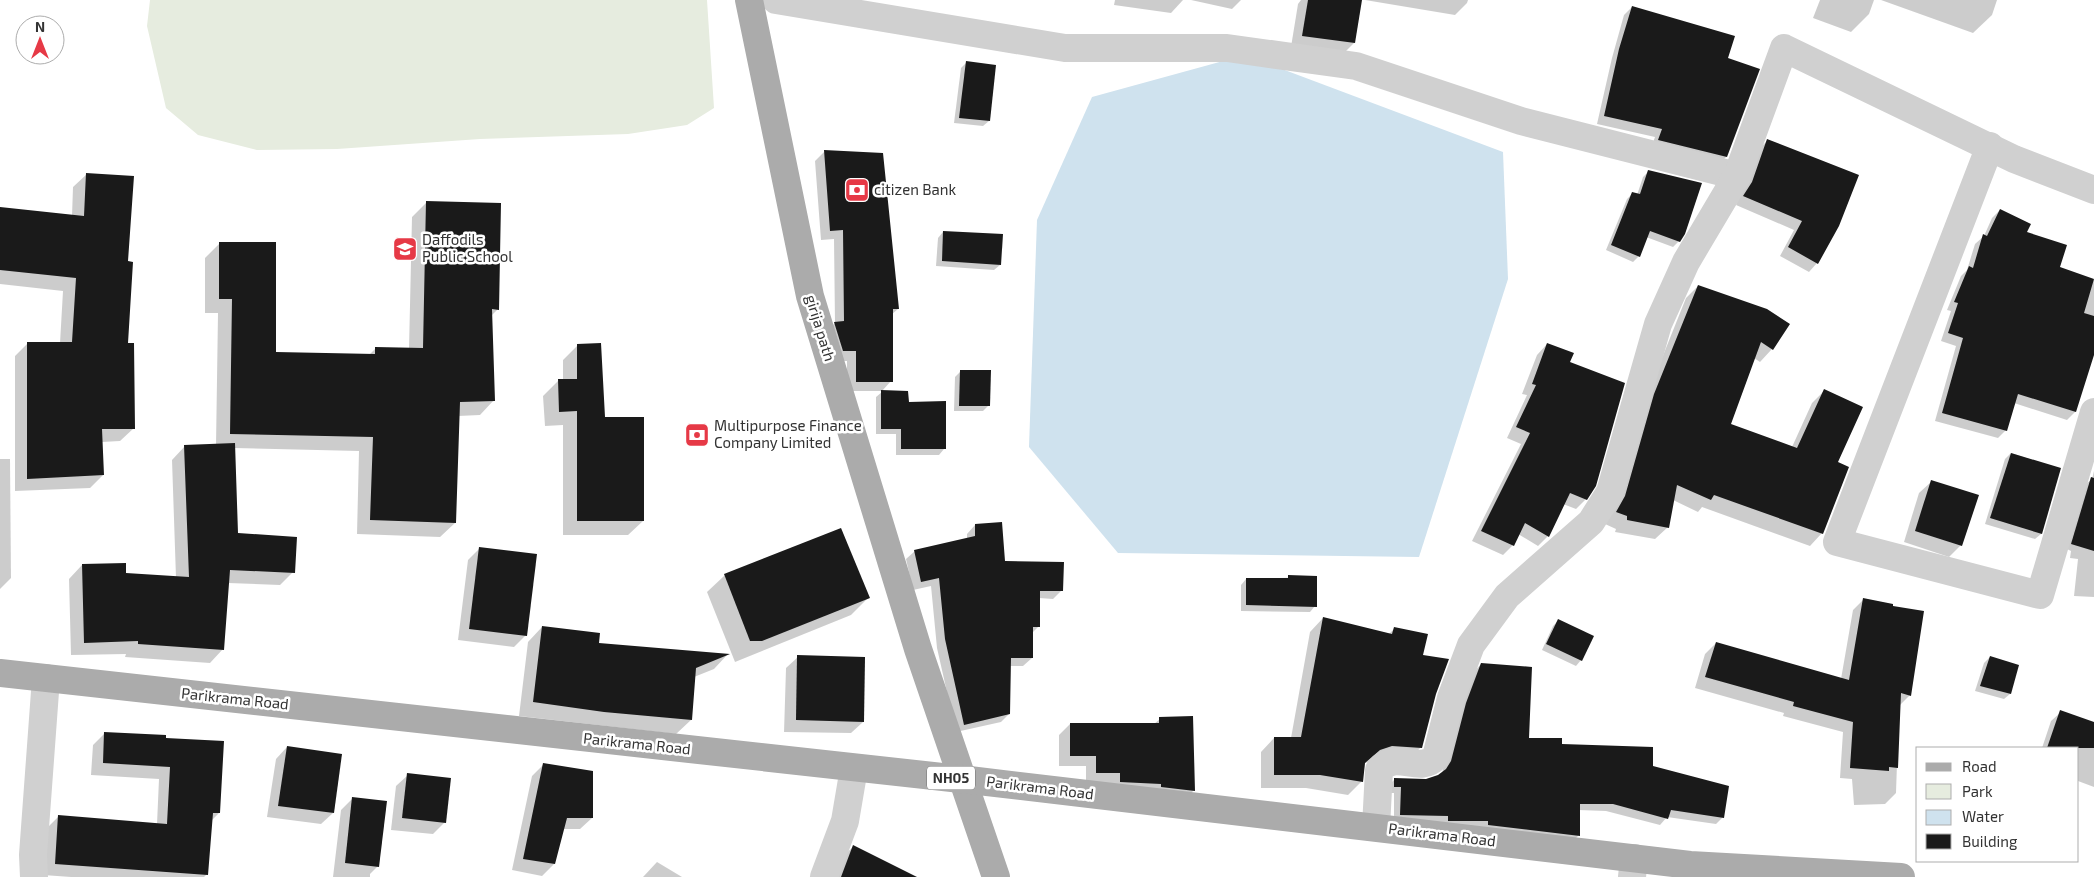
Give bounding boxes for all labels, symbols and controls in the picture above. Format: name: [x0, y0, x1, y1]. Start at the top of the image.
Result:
north arrow: [15, 15, 65, 65]
text: N: [35, 18, 45, 35]
bank icon: citizen Bank: [844, 177, 870, 203]
place label: citizen Bank: [874, 180, 956, 198]
place label: Daffodils Public School: [422, 230, 513, 265]
school or university icon: Daffodils Public School: [392, 236, 418, 262]
street label: girija path: [801, 292, 840, 363]
place label: Multipurpose Finance Company Limited: [714, 416, 862, 451]
bank icon: Multipurpose Finance Company Limited: [684, 422, 710, 448]
street label: Parikrama Road: [180, 683, 290, 713]
street label: Parikrama Road: [582, 728, 692, 758]
legend: [1916, 747, 2079, 862]
text: Road: [1962, 757, 1997, 775]
road number: NH05: [927, 766, 975, 790]
street label: Parikrama Road: [985, 771, 1095, 803]
text: Park: [1962, 782, 1993, 800]
text: Water: [1962, 807, 2004, 825]
street label: Parikrama Road: [1387, 818, 1497, 850]
text: Building: [1962, 832, 2018, 850]

